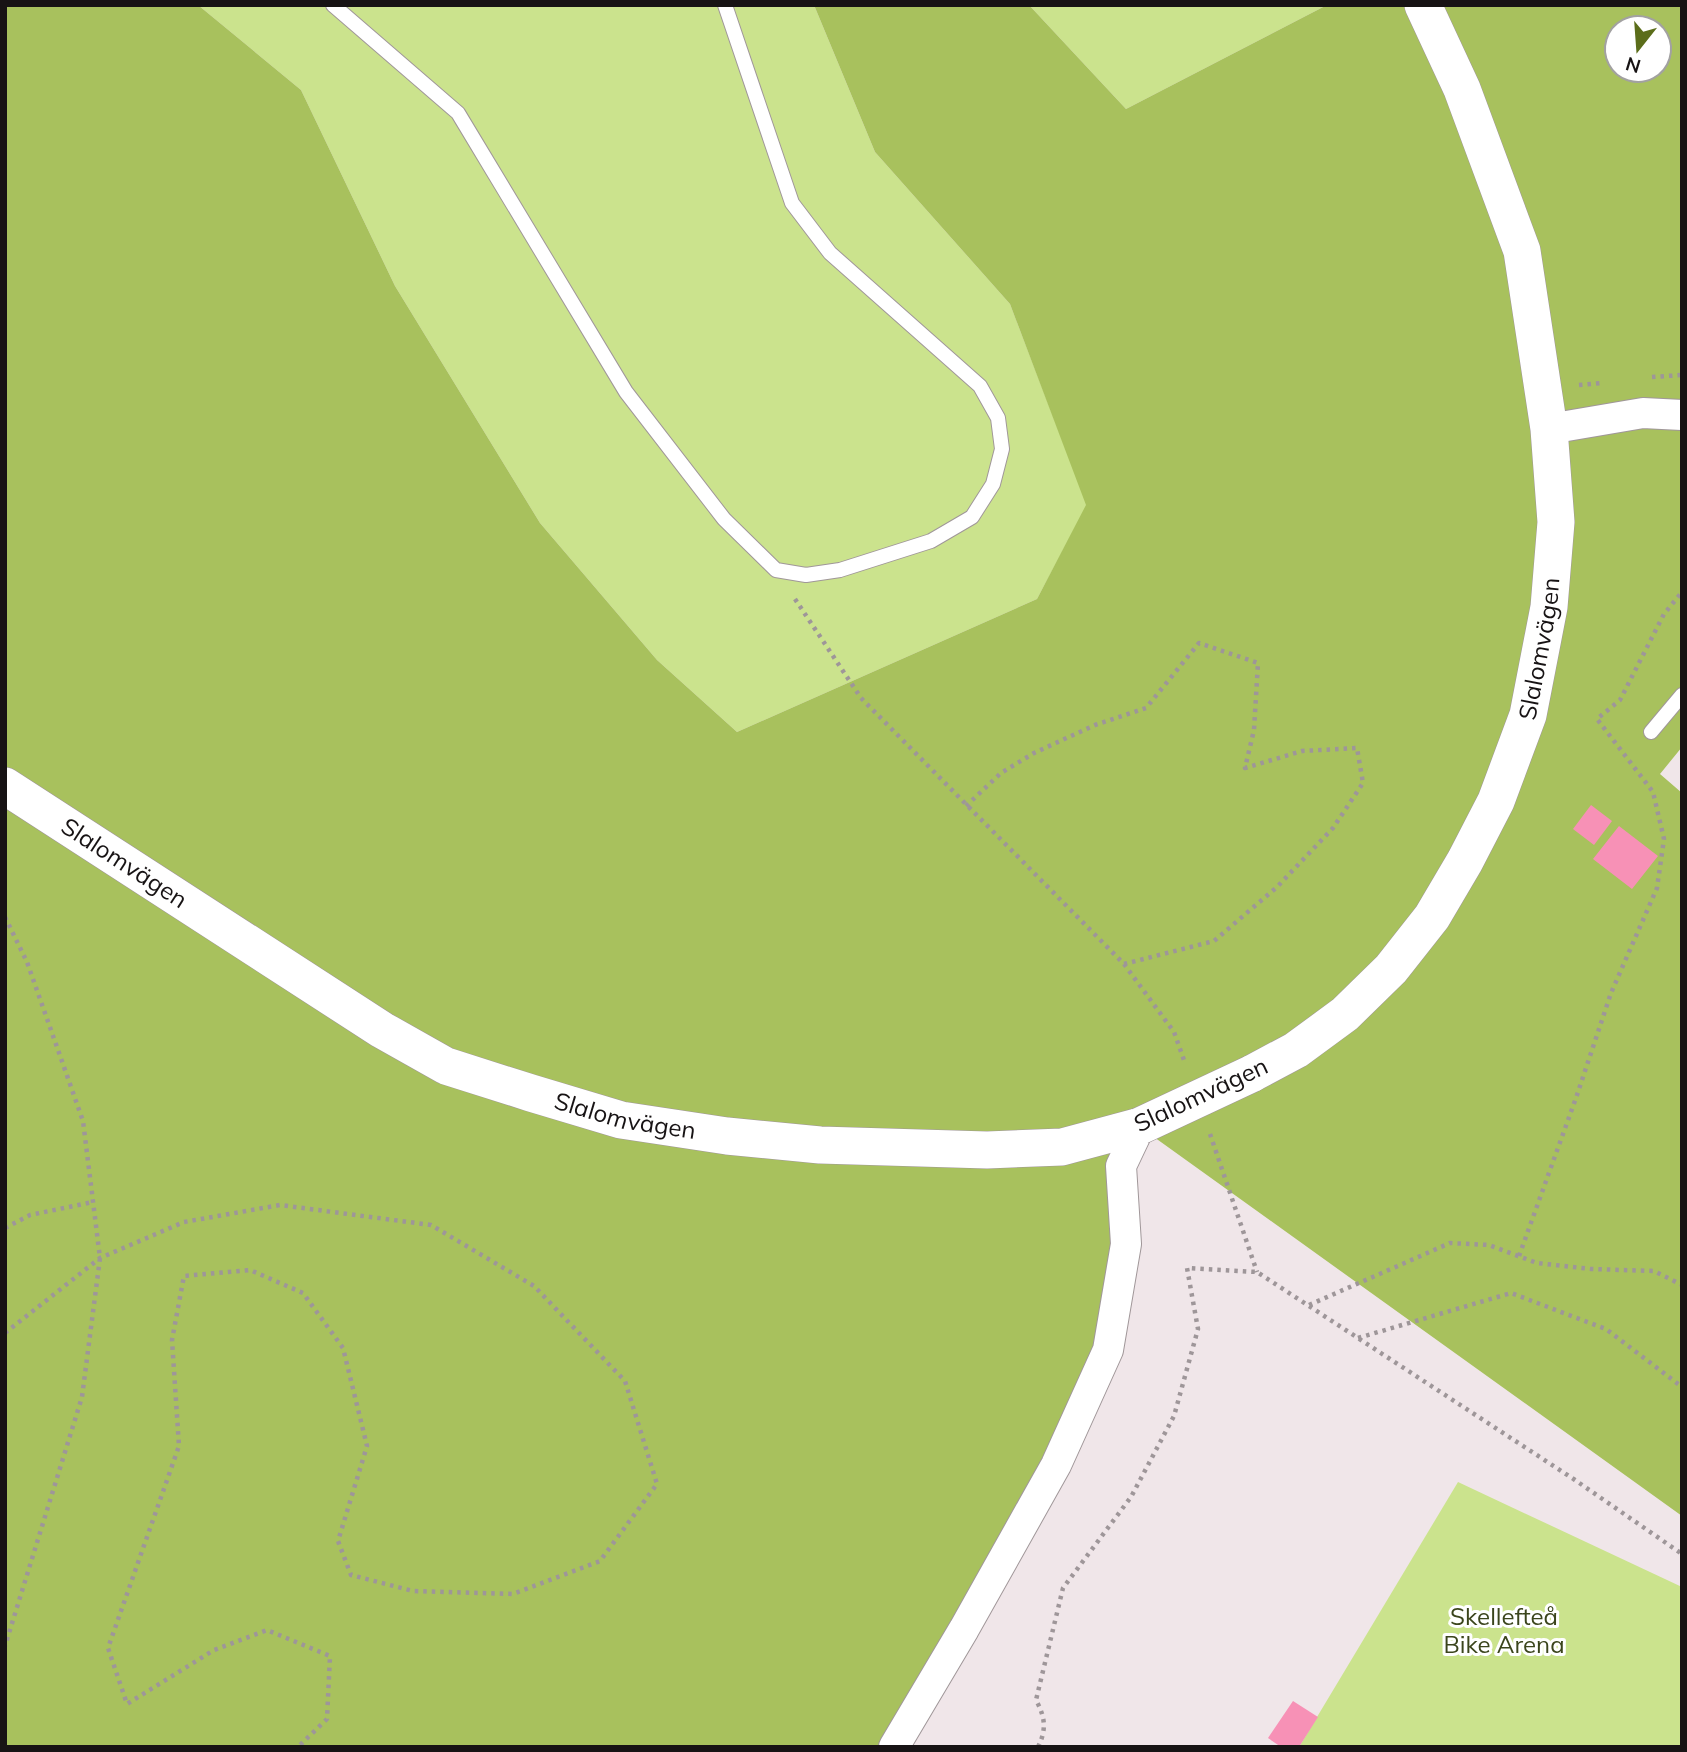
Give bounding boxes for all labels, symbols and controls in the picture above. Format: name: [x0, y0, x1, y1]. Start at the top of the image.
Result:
north arrow: [1603, 14, 1673, 84]
text: N: [1623, 52, 1643, 79]
street label: Slalomvägen: [1511, 576, 1565, 722]
street label: Slalomvägen: [56, 811, 193, 914]
street label: Slalomvägen: [1129, 1050, 1272, 1138]
street label: Slalomvägen: [551, 1085, 698, 1145]
park label: Skellefteå Bike Arena: [1443, 1601, 1565, 1659]

